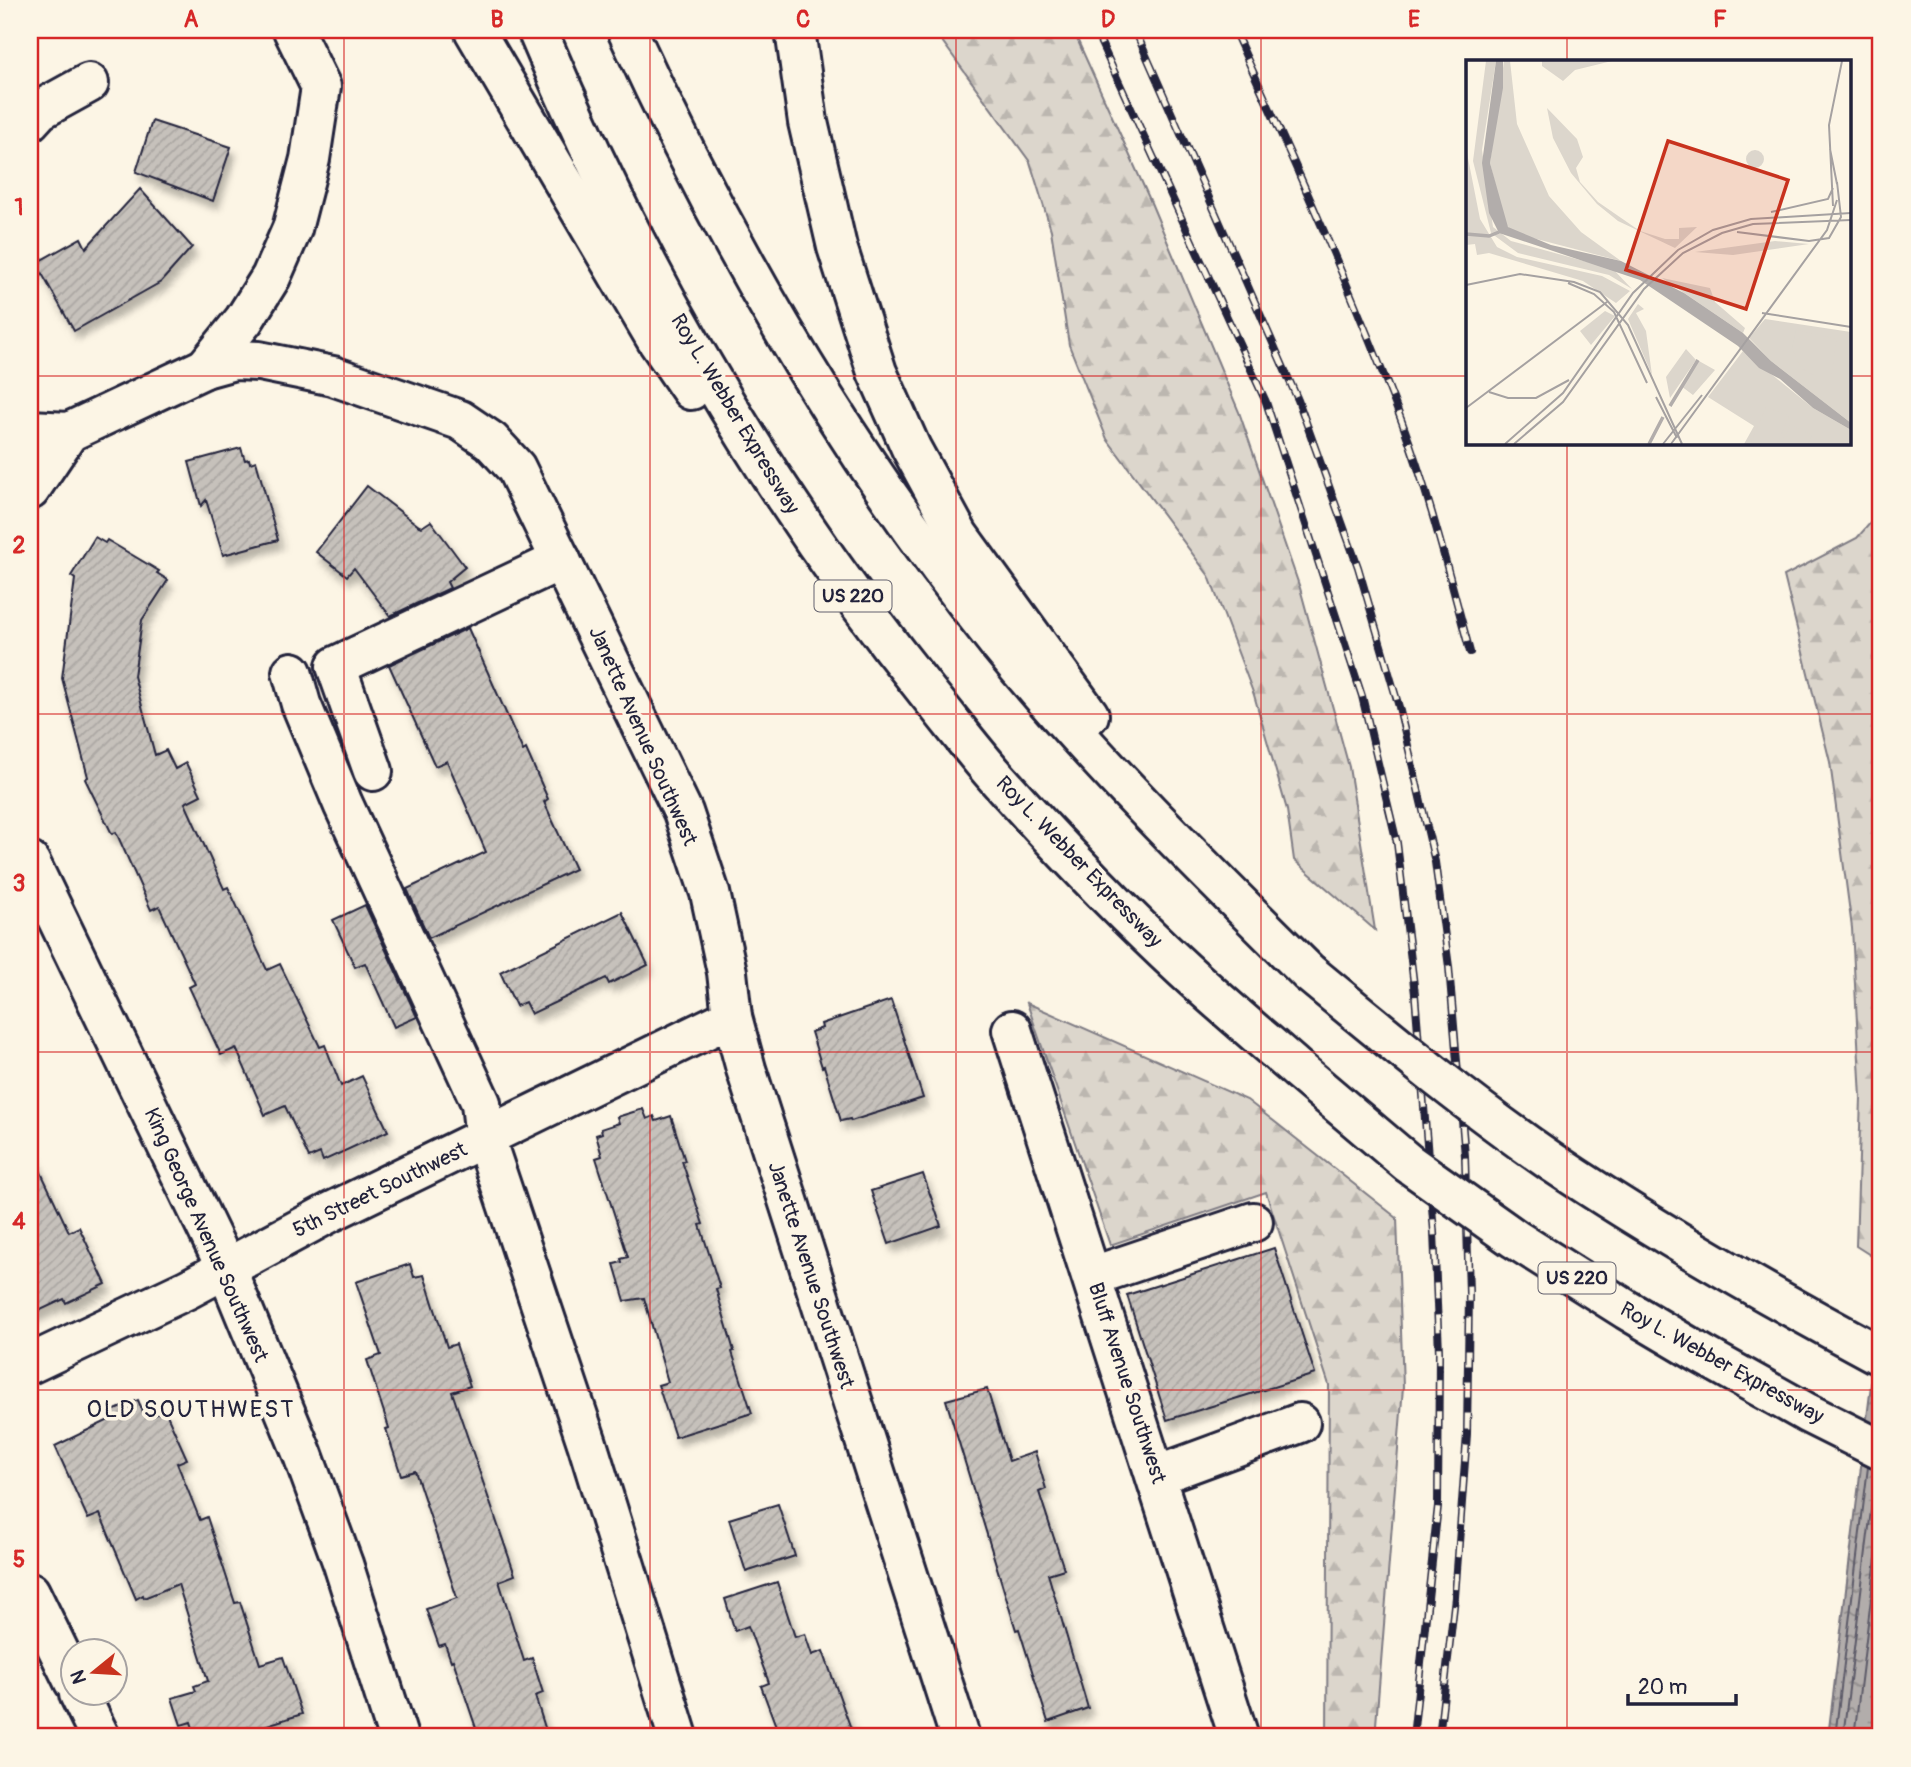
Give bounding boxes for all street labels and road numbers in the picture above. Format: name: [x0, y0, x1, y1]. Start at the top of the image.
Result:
street label: Roy L. Webber Expressway: [665, 309, 805, 519]
road number: US 220: [814, 580, 892, 611]
street label: Janette Avenue Southwest: [582, 622, 704, 850]
street label: Roy L. Webber Expressway: [990, 770, 1168, 954]
street label: King George Avenue Southwest: [138, 1104, 275, 1367]
street label: 5th Street Southwest: [288, 1136, 472, 1244]
street label: Janette Avenue Southwest: [762, 1158, 861, 1392]
road number: US 220: [1538, 1262, 1616, 1294]
street label: Bluff Avenue Southwest: [1082, 1279, 1172, 1487]
street label: Roy L. Webber Expressway: [1615, 1296, 1829, 1430]

